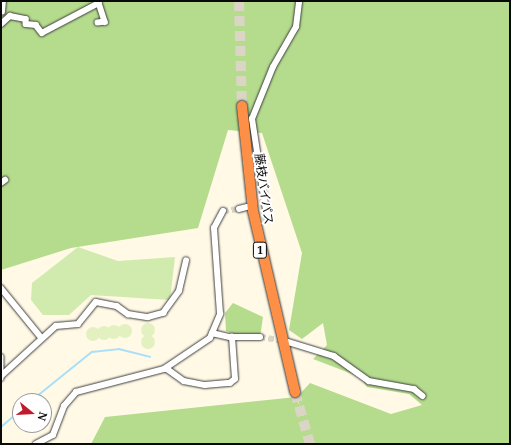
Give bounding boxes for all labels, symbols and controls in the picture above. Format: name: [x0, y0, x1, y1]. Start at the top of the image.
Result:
street label: 藤枝バイパス: [252, 152, 276, 226]
road number: 1: [252, 241, 268, 259]
north arrow: [12, 393, 52, 433]
text: N: [34, 410, 51, 423]

